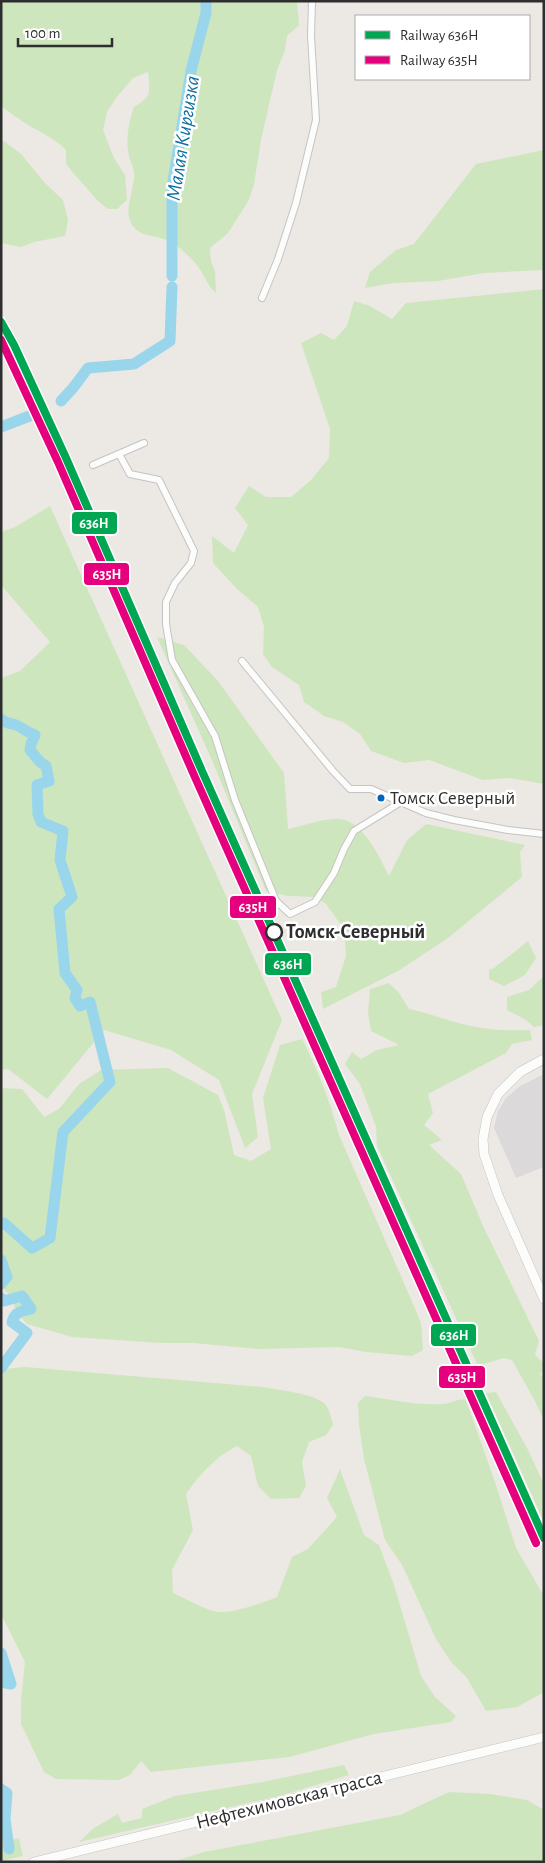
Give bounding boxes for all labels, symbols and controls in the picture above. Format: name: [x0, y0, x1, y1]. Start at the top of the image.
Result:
scale bar: [18, 15, 111, 47]
legend: [355, 15, 530, 80]
text: 100 m: [25, 26, 60, 41]
text: Railway 636Н: [400, 28, 479, 43]
text: Railway 635Н: [400, 53, 478, 68]
water label: Малая Киргизка: [163, 74, 204, 202]
line badge: 636Н: [71, 511, 118, 535]
text: 636Н: [79, 517, 109, 531]
line badge: 635Н: [83, 562, 130, 586]
text: 635Н: [93, 568, 121, 582]
place label: Томск Северный: [390, 789, 515, 808]
marker: Томск Северный: [376, 793, 386, 803]
line badge: 635Н: [229, 895, 277, 919]
text: 635Н: [239, 901, 267, 915]
place label: Томск-Северный: [286, 922, 425, 942]
marker: Томск-Северный: [265, 923, 283, 941]
line badge: 636Н: [264, 952, 312, 976]
text: 636Н: [273, 958, 303, 972]
line badge: 636Н: [430, 1323, 477, 1347]
text: 636Н: [439, 1329, 469, 1343]
line badge: 635Н: [438, 1365, 486, 1389]
text: 635Н: [448, 1371, 476, 1385]
street label: Нефтехимовская трасса: [194, 1767, 384, 1833]

